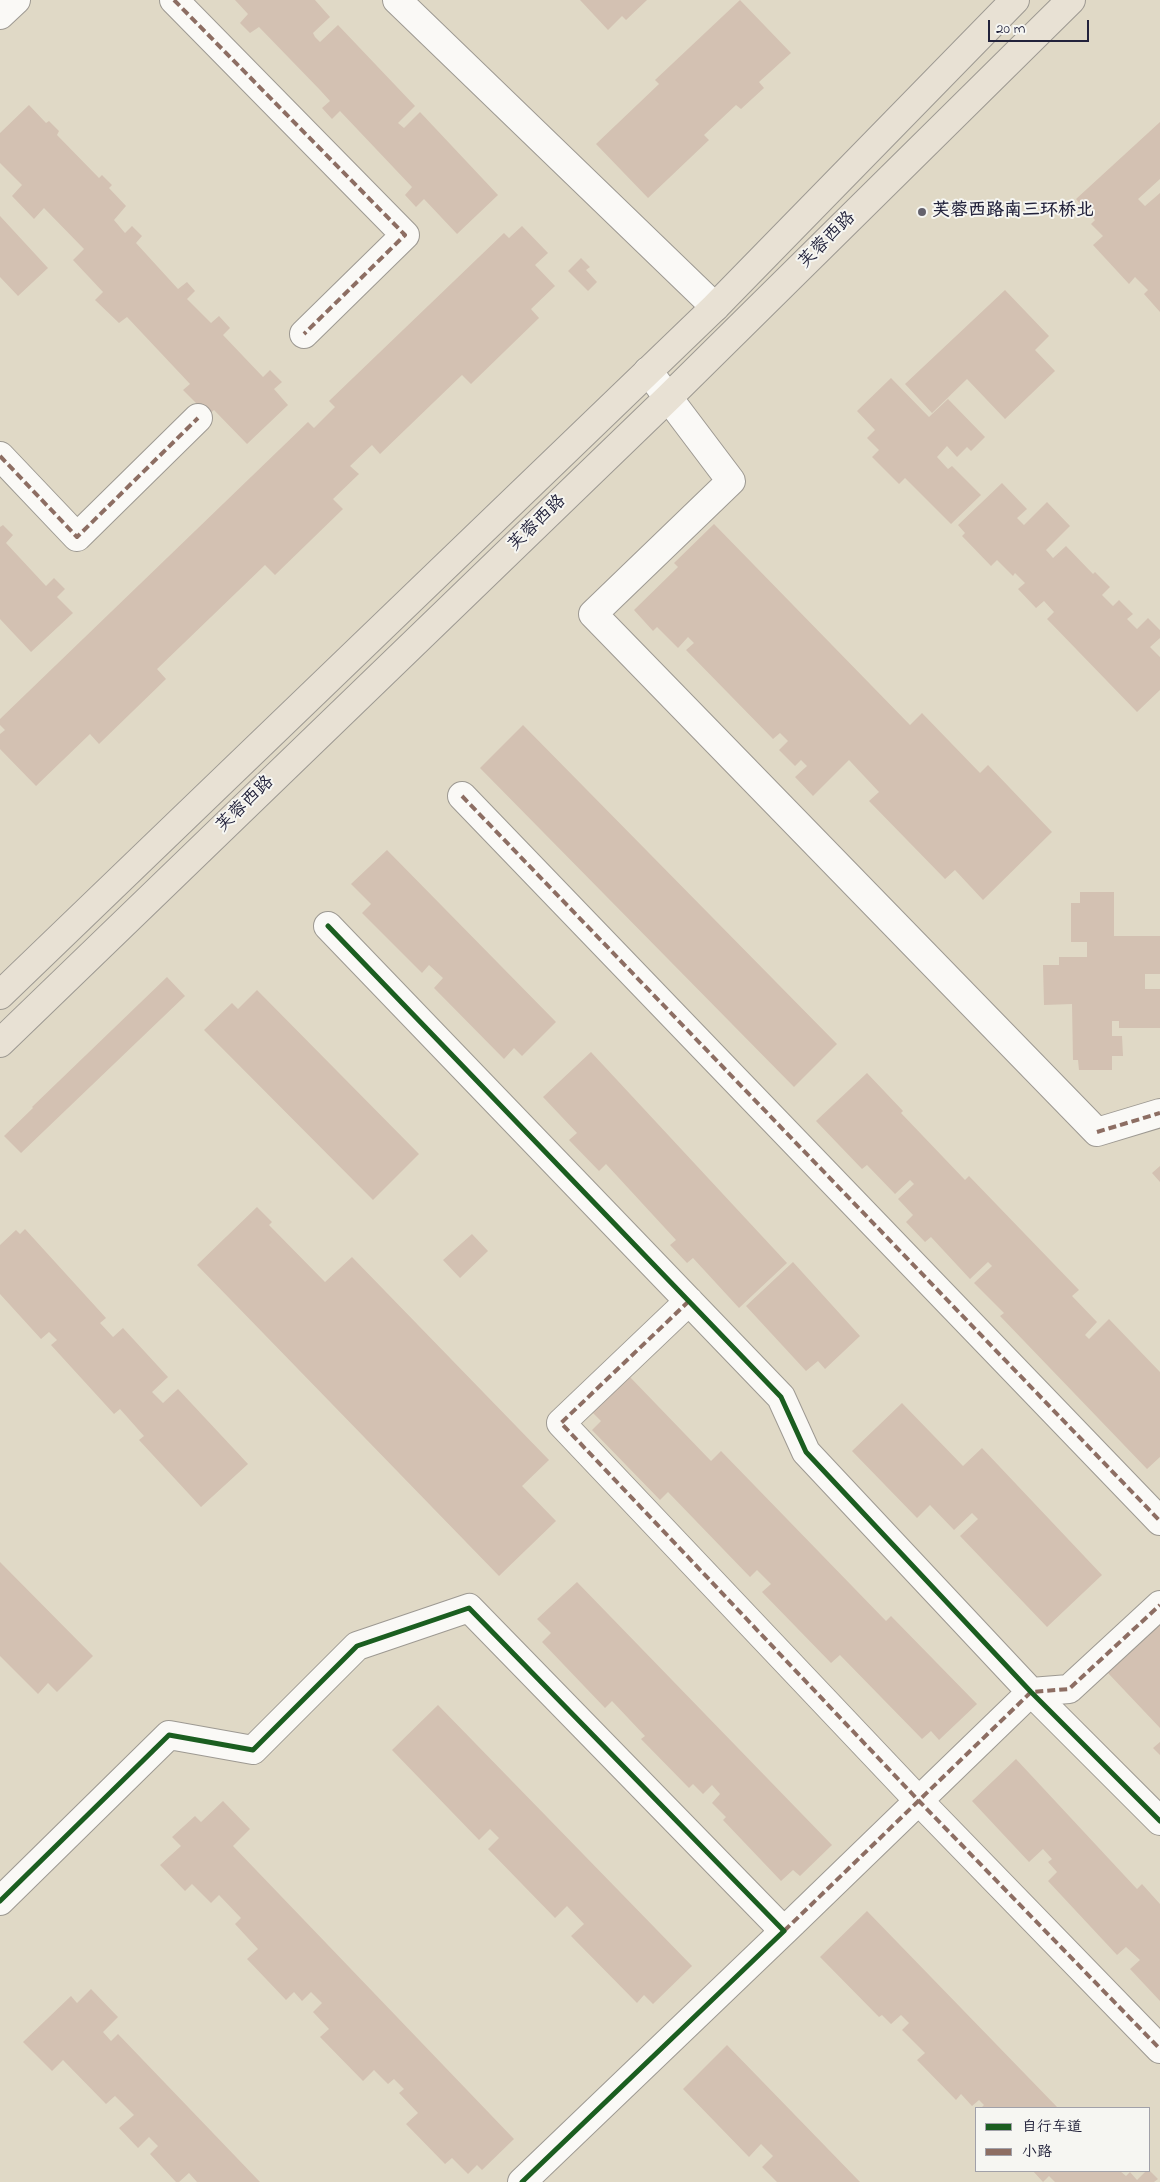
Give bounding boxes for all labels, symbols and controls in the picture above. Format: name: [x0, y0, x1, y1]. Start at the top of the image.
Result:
scale bar: [990, 10, 1091, 42]
text: 20 m: [996, 18, 1025, 40]
place label: 芙蓉西路南三环桥北: [932, 201, 1094, 223]
marker: 芙蓉西路南三环桥北: [916, 206, 928, 218]
street label: 芙蓉西路: [795, 208, 861, 274]
street label: 芙蓉西路: [505, 491, 571, 557]
street label: 芙蓉西路: [213, 772, 279, 838]
legend: [975, 2107, 1150, 2172]
text: 自行车道: [1022, 2116, 1082, 2138]
text: 小路: [1022, 2141, 1052, 2163]

